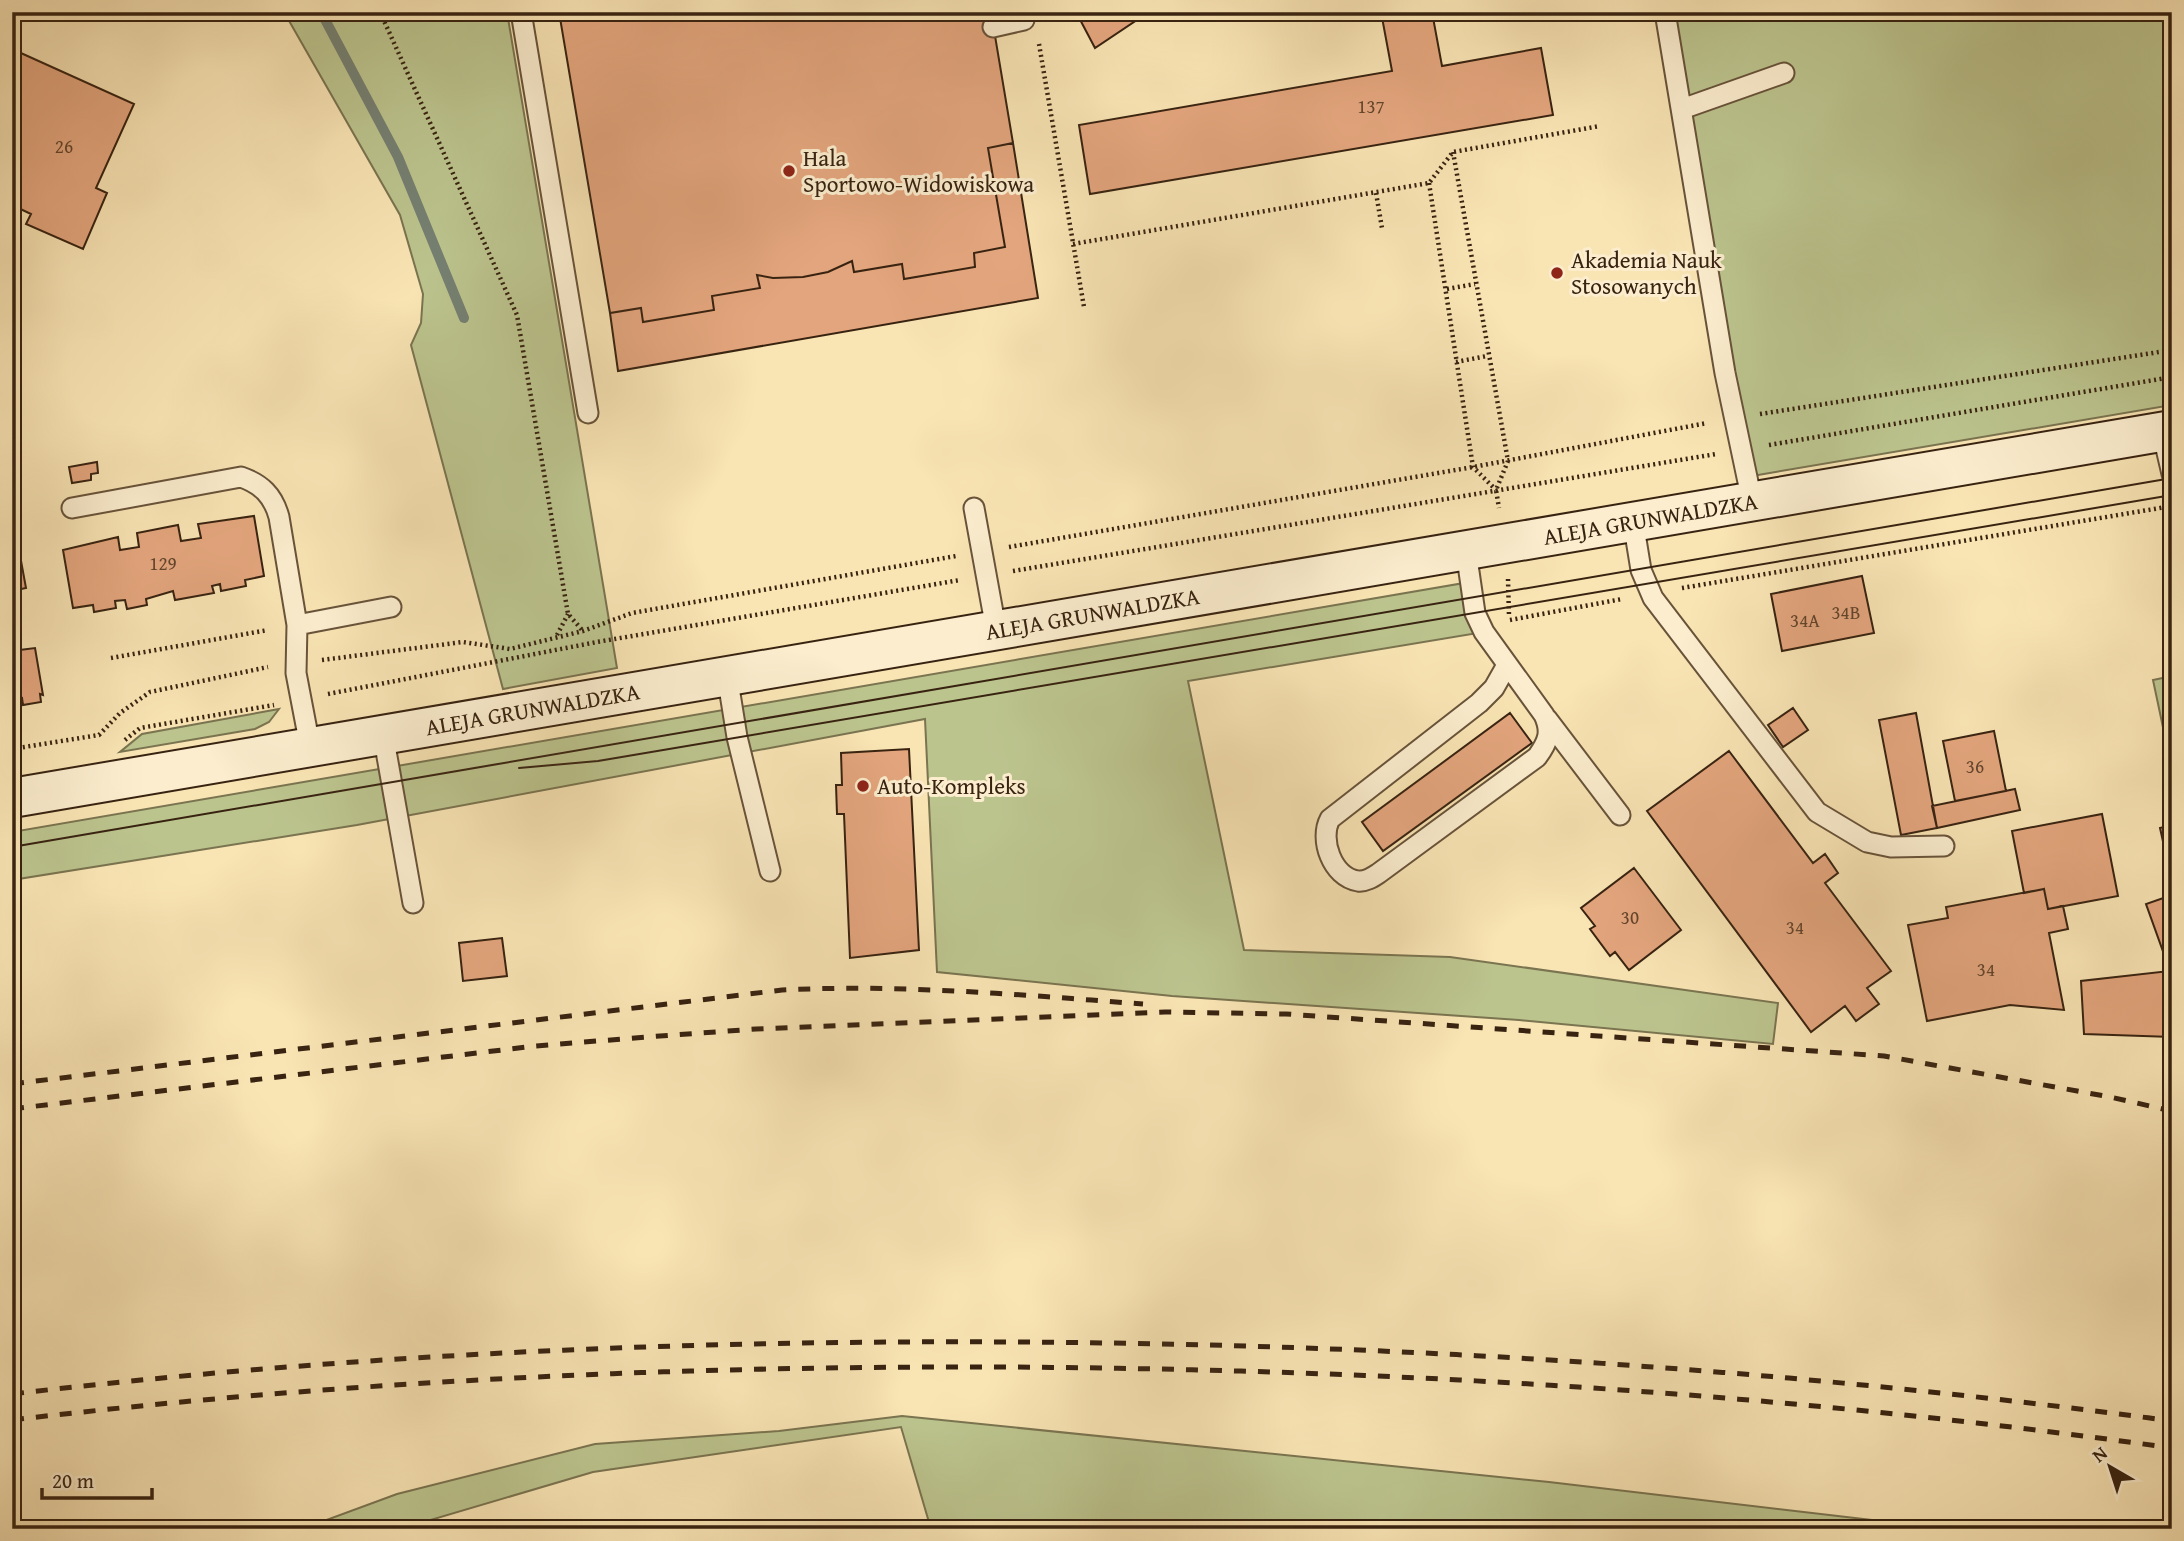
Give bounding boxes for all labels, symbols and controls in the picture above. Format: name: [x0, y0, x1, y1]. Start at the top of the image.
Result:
house number: 137: [1357, 92, 1385, 120]
house number: 26: [55, 132, 73, 160]
place label: Hala Sportowo-Widowiskowa: [803, 141, 1034, 200]
marker: Hala Sportowo-Widowiskowa: [781, 163, 797, 179]
place label: Akademia Nauk Stosowanych: [1571, 243, 1722, 302]
marker: Akademia Nauk Stosowanych: [1549, 265, 1565, 281]
street label: ALEJA GRUNWALDZKA: [1541, 484, 1760, 553]
house number: 129: [149, 549, 177, 577]
street label: ALEJA GRUNWALDZKA: [983, 579, 1202, 648]
house number: 34B: [1831, 598, 1861, 626]
house number: 34A: [1790, 606, 1820, 634]
street label: ALEJA GRUNWALDZKA: [423, 674, 642, 743]
house number: 36: [1966, 752, 1984, 780]
place label: Auto-Kompleks: [877, 769, 1026, 802]
marker: Auto-Kompleks: [855, 778, 871, 794]
house number: 30: [1621, 903, 1639, 931]
house number: 34: [1786, 913, 1804, 941]
house number: 34: [1977, 955, 1995, 983]
north arrow: [2076, 1432, 2146, 1502]
text: N: [2086, 1439, 2113, 1469]
scale bar: [42, 1457, 152, 1501]
text: 20 m: [52, 1465, 94, 1496]

